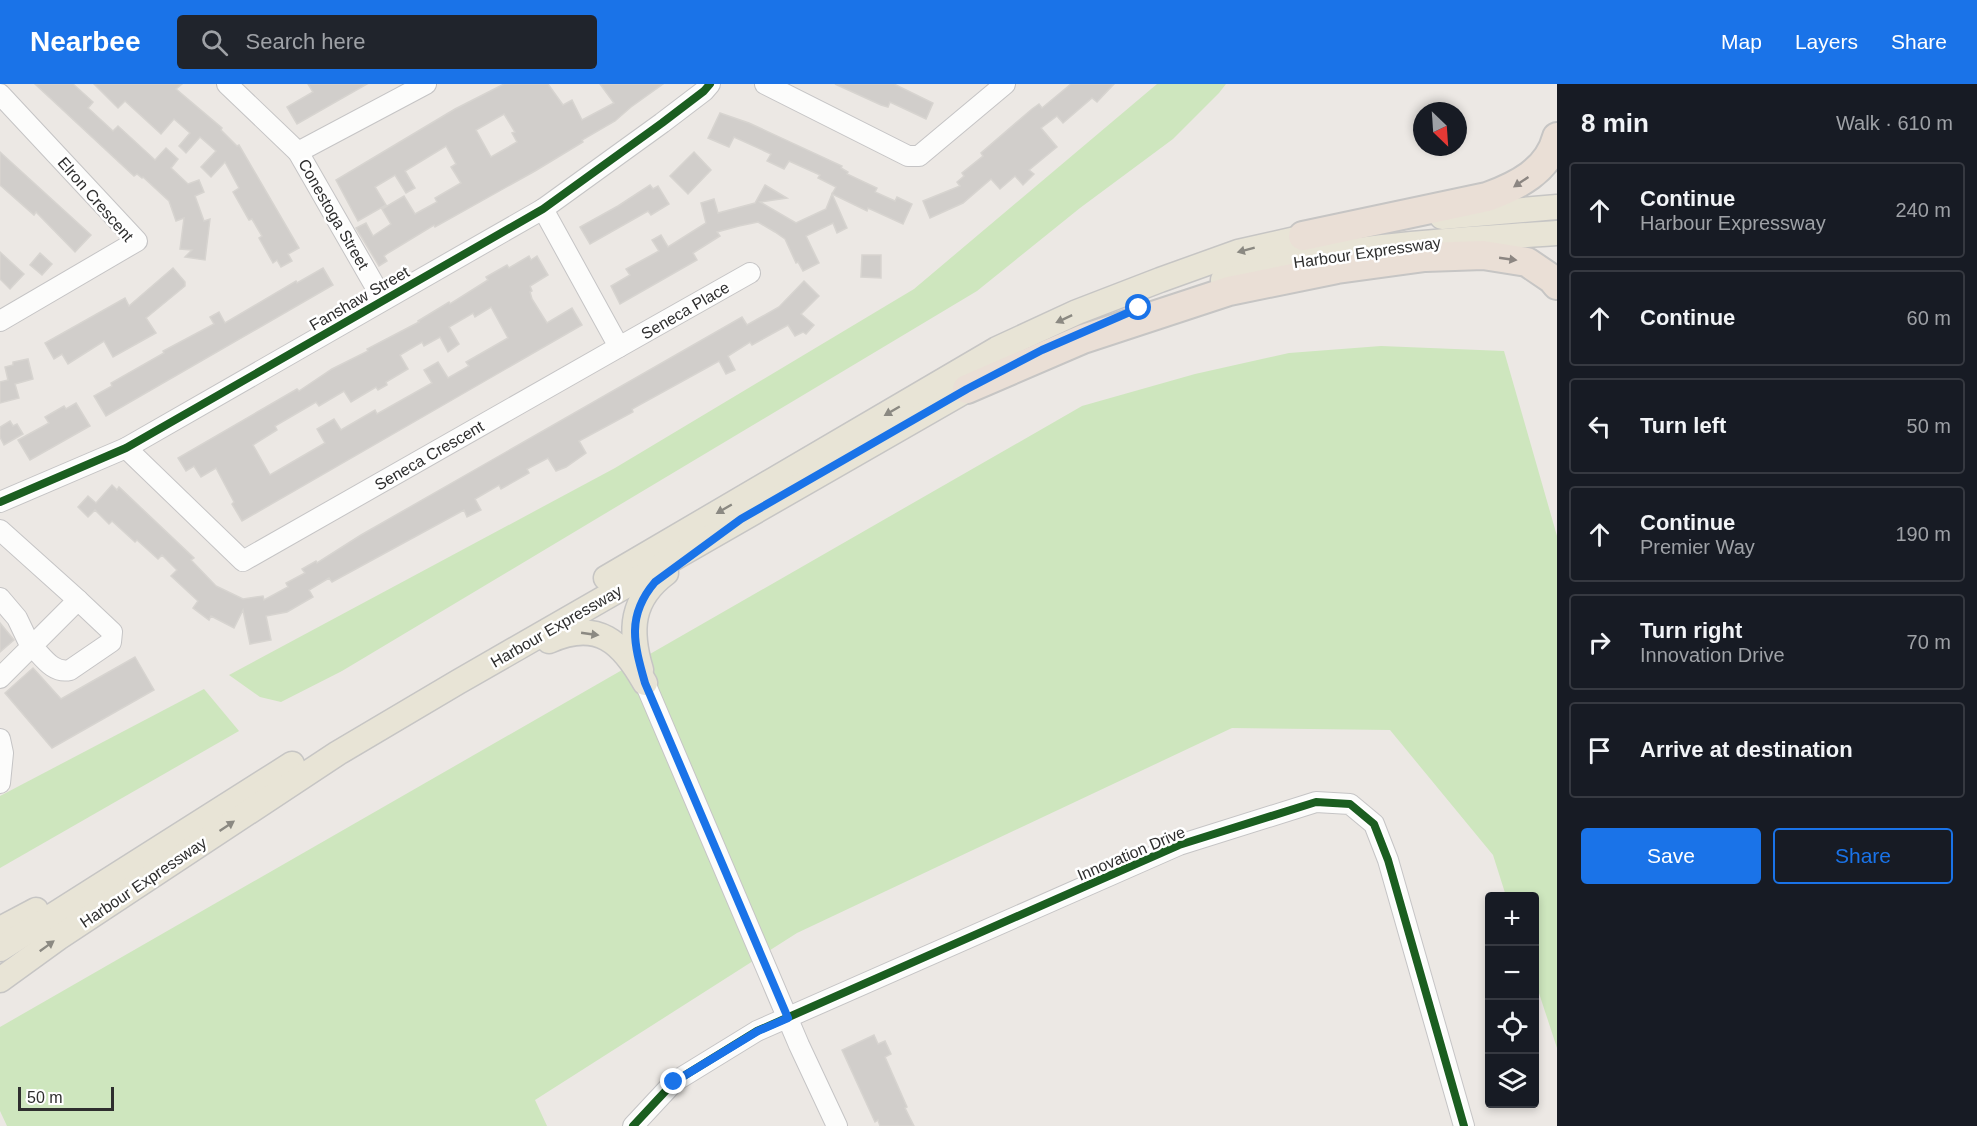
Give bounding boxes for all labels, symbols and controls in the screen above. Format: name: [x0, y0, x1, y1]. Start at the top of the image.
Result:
search box: [177, 15, 597, 69]
text: Nearbee: [30, 26, 141, 57]
icon: search: [198, 26, 231, 59]
text: Search here: [246, 29, 365, 54]
text: Map: [1721, 30, 1762, 53]
text: Layers: [1795, 30, 1858, 53]
text: Share: [1891, 30, 1947, 53]
north arrow: [1413, 102, 1467, 156]
text: 8 min: [1581, 108, 1649, 138]
text: Walk · 610 m: [1836, 112, 1953, 134]
street label: Elron Crescent: [54, 154, 137, 245]
street label: Conestoga Street: [295, 156, 372, 273]
one-way arrow: [1514, 176, 1530, 188]
text: Continue: [1640, 186, 1735, 211]
icon: ahead: [1583, 194, 1616, 227]
text: 240 m: [1895, 199, 1951, 221]
text: Harbour Expressway: [1640, 212, 1826, 234]
street label: Harbour Expressway: [1292, 234, 1442, 271]
one-way arrow: [1237, 246, 1255, 255]
one-way arrow: [1498, 255, 1517, 264]
street label: Fanshaw Street: [306, 263, 412, 334]
street label: Seneca Place: [638, 278, 732, 342]
route start: [1125, 294, 1151, 320]
icon: ahead: [1583, 302, 1616, 335]
text: Continue: [1640, 305, 1735, 330]
text: 60 m: [1907, 307, 1951, 329]
one-way arrow: [1055, 314, 1072, 323]
one-way arrow: [884, 405, 900, 416]
icon: left: [1583, 410, 1616, 443]
text: Turn left: [1640, 413, 1726, 438]
text: 50 m: [1907, 415, 1951, 437]
street label: Seneca Crescent: [372, 417, 487, 493]
one-way arrow: [715, 504, 732, 514]
text: Continue: [1640, 510, 1735, 535]
icon: ahead: [1583, 518, 1616, 551]
text: 190 m: [1895, 523, 1951, 545]
text: Premier Way: [1640, 536, 1755, 558]
street label: Harbour Expressway: [488, 582, 625, 671]
text: Turn right: [1640, 618, 1742, 643]
icon: right: [1583, 626, 1616, 659]
one-way arrow: [581, 629, 600, 638]
text: 70 m: [1907, 631, 1951, 653]
text: Innovation Drive: [1640, 644, 1785, 666]
icon: arrive: [1583, 734, 1616, 767]
text: Arrive at destination: [1640, 737, 1853, 762]
one-way arrow: [219, 821, 235, 832]
street label: Innovation Drive: [1075, 823, 1188, 884]
button: Save: [1581, 828, 1761, 884]
button: Share: [1773, 828, 1953, 884]
street label: Harbour Expressway: [77, 834, 210, 931]
map controls: [1485, 892, 1539, 1108]
button: +: [1485, 892, 1539, 946]
one-way arrow: [39, 940, 55, 952]
button: −: [1485, 946, 1539, 1000]
button: locate: [1485, 1000, 1539, 1054]
button: layers: [1485, 1054, 1539, 1108]
route end: [660, 1068, 686, 1094]
scale bar: [18, 1084, 114, 1112]
text: 50 m: [27, 1089, 63, 1106]

